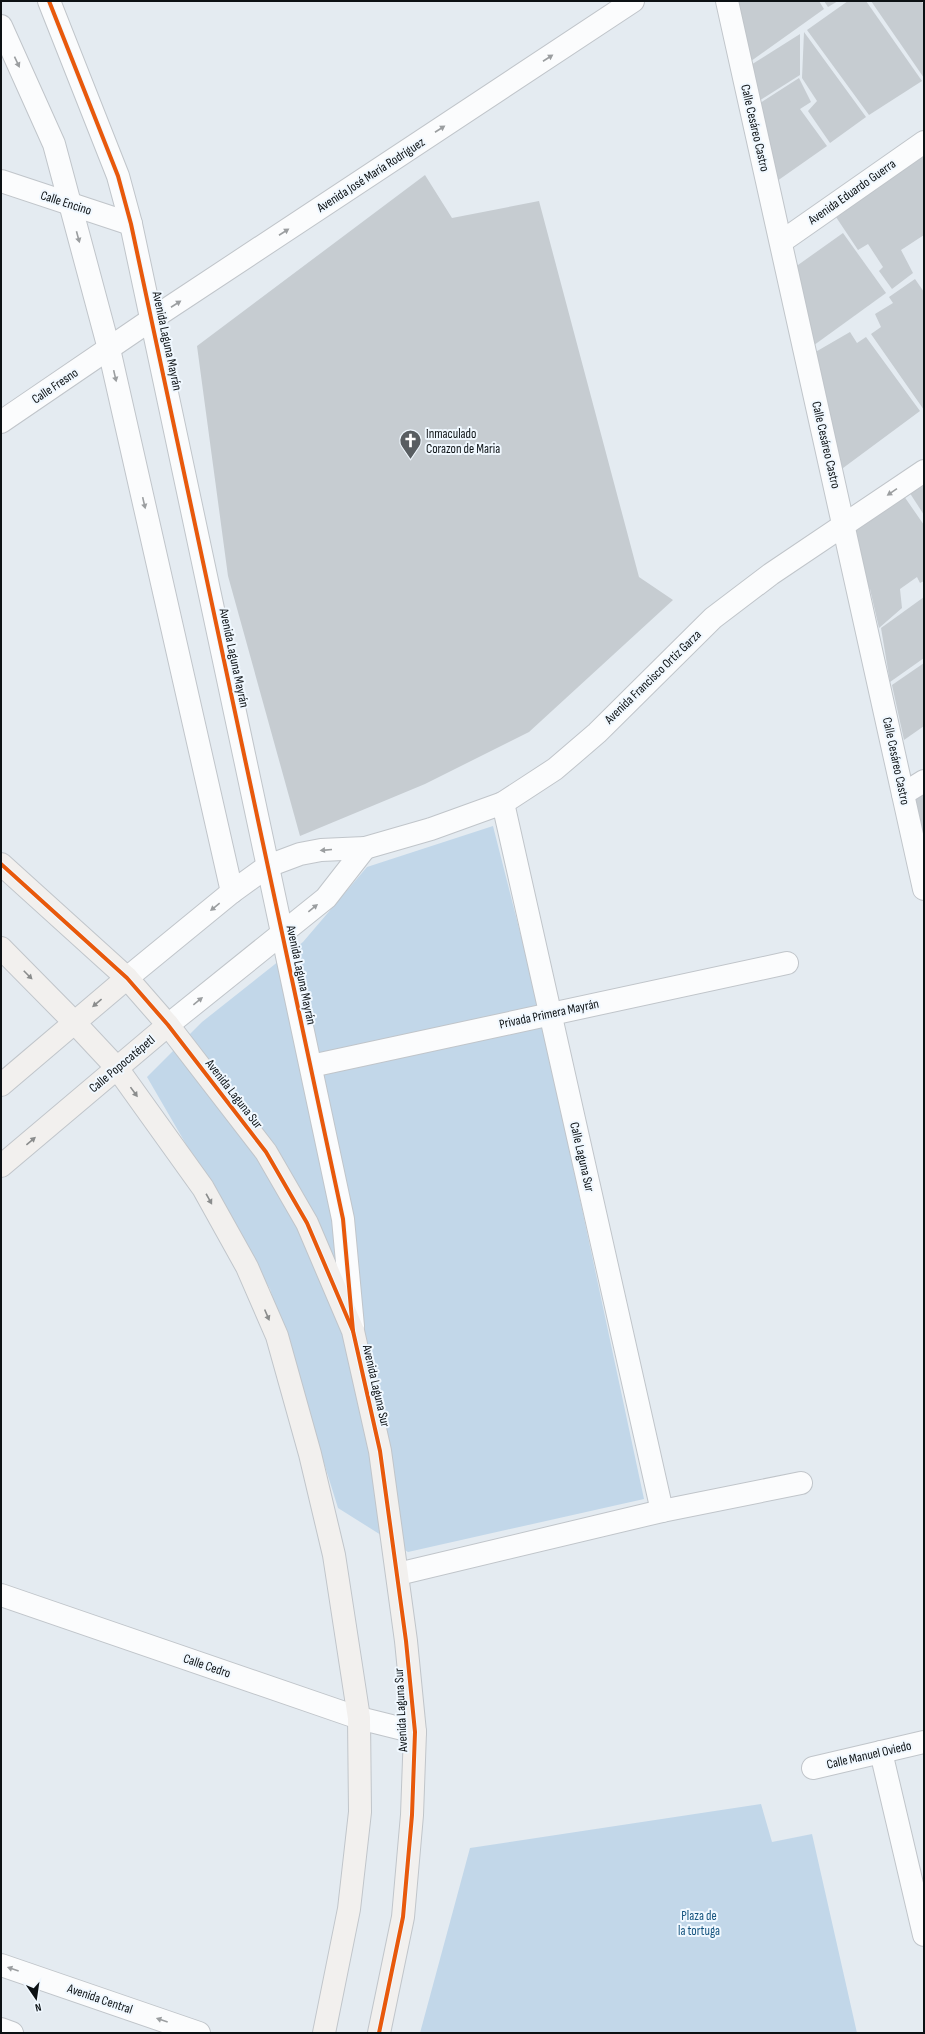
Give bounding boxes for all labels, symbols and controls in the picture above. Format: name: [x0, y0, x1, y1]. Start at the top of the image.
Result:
one-way arrow: [542, 54, 554, 61]
one-way arrow: [14, 56, 20, 67]
street label: Calle Cesáreo Castro: [737, 83, 773, 173]
one-way arrow: [434, 125, 445, 133]
street label: Avenida José María Rodríguez: [313, 134, 428, 216]
street label: Avenida Eduardo Guerra: [804, 156, 899, 229]
street label: Calle Encino: [38, 187, 94, 219]
one-way arrow: [279, 228, 290, 236]
one-way arrow: [75, 231, 81, 243]
street label: Avenida Laguna Mayrán: [148, 289, 185, 392]
one-way arrow: [170, 300, 182, 307]
street label: Calle Fresno: [29, 365, 81, 407]
one-way arrow: [113, 370, 119, 382]
street label: Calle Cesáreo Castro: [808, 400, 844, 490]
place label: Inmaculado Corazon de Maria: [426, 426, 500, 457]
church icon: Inmaculado Corazon de Maria: [397, 428, 423, 461]
one-way arrow: [887, 488, 897, 496]
one-way arrow: [141, 497, 147, 509]
street label: Avenida Laguna Mayrán: [215, 606, 252, 709]
street label: Avenida Francisco Ortiz Garza: [601, 627, 705, 728]
street label: Calle Cesáreo Castro: [879, 716, 913, 806]
one-way arrow: [320, 846, 332, 853]
one-way arrow: [209, 902, 220, 911]
one-way arrow: [307, 904, 318, 913]
street label: Avenida Laguna Mayrán: [282, 923, 319, 1026]
one-way arrow: [23, 970, 33, 980]
one-way arrow: [193, 996, 204, 1005]
street label: Privada Primera Mayrán: [498, 996, 600, 1032]
one-way arrow: [92, 998, 103, 1007]
street label: Calle Popocatépetl: [86, 1032, 158, 1096]
street label: Avenida Laguna Sur: [201, 1055, 266, 1132]
one-way arrow: [130, 1087, 138, 1098]
street label: Calle Laguna Sur: [566, 1121, 598, 1194]
one-way arrow: [25, 1137, 36, 1146]
one-way arrow: [205, 1193, 212, 1205]
one-way arrow: [265, 1309, 271, 1321]
street label: Avenida Laguna Sur: [359, 1342, 393, 1429]
street label: Calle Cedro: [181, 1650, 233, 1682]
street label: Avenida Laguna Sur: [391, 1667, 411, 1753]
street label: Calle Manuel Oviedo: [825, 1737, 913, 1773]
park label: Plaza de la tortuga: [678, 1908, 720, 1939]
one-way arrow: [6, 1966, 18, 1972]
north arrow: [16, 1978, 56, 2018]
street label: Avenida Central: [64, 1980, 135, 2018]
text: N: [34, 2000, 42, 2014]
one-way arrow: [156, 2017, 168, 2023]

